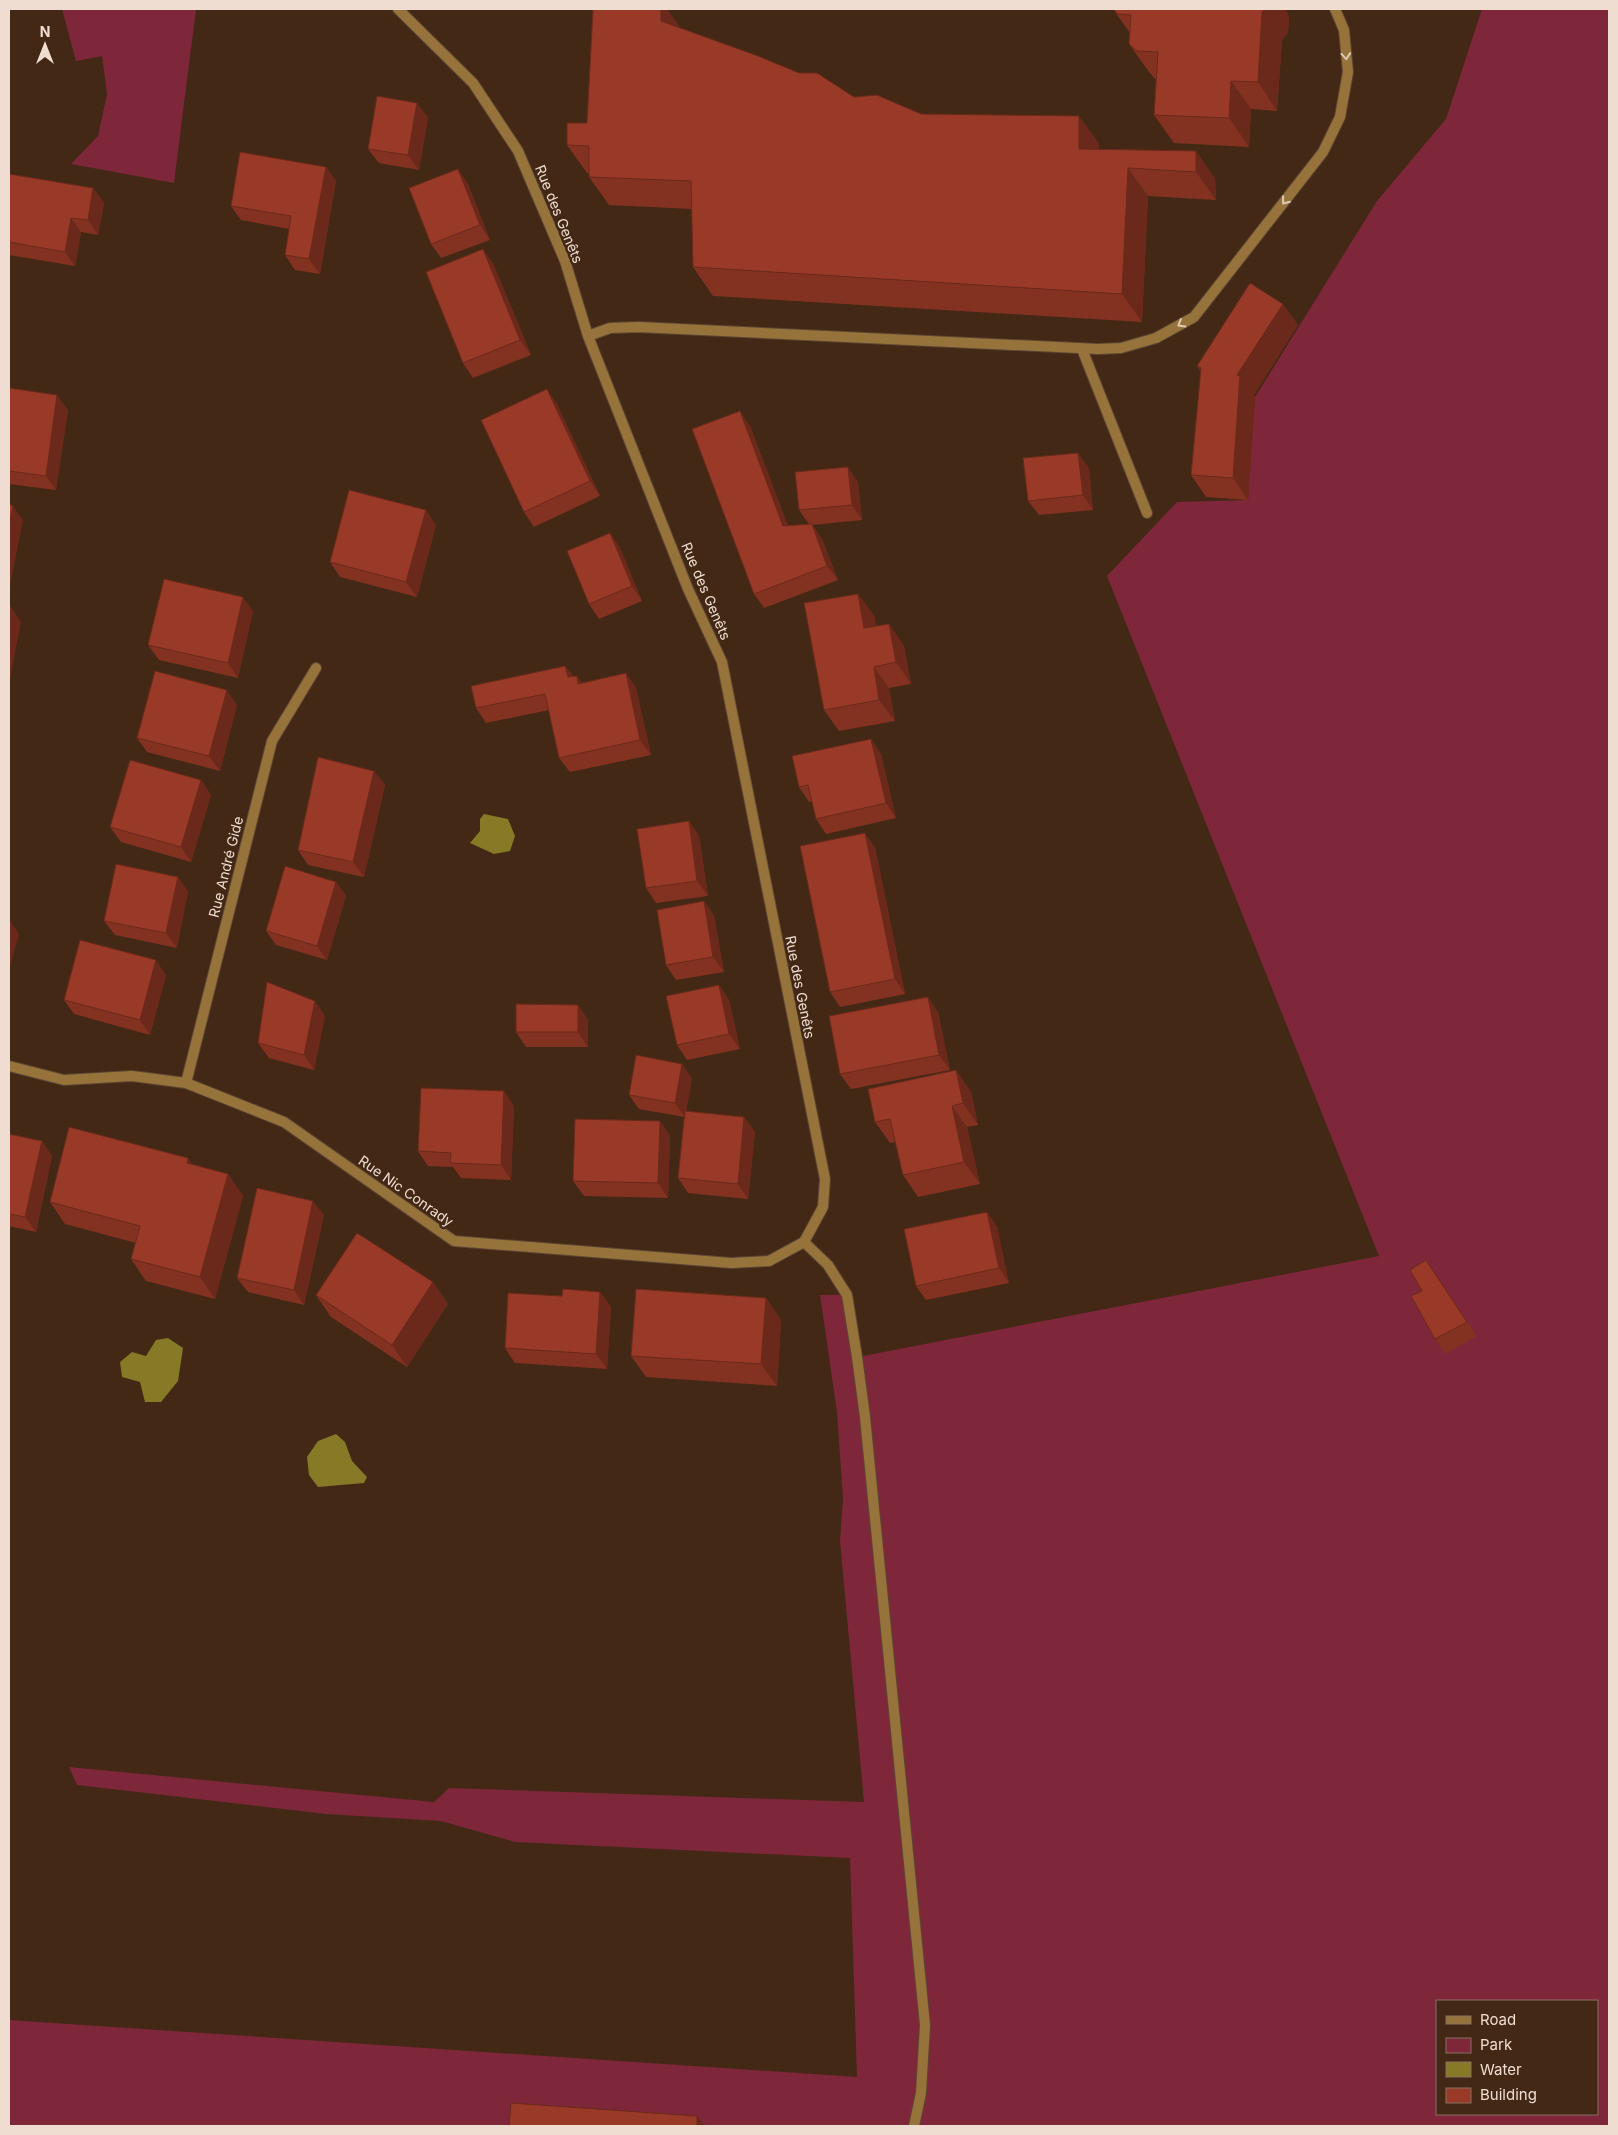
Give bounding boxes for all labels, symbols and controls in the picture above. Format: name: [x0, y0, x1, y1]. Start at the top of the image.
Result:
north arrow: [20, 20, 70, 70]
text: N: [40, 23, 50, 40]
one-way arrow: [1340, 52, 1351, 60]
street label: Rue des Genêts: [532, 162, 587, 265]
one-way arrow: [1282, 195, 1291, 205]
one-way arrow: [1178, 318, 1187, 328]
street label: Rue des Genêts: [678, 539, 735, 642]
street label: Rue André Gide: [205, 815, 246, 919]
street label: Rue des Genêts: [782, 934, 819, 1040]
street label: Rue Nic Conrady: [356, 1152, 457, 1230]
legend: [1436, 2000, 1598, 2115]
text: Road: [1480, 2010, 1516, 2029]
text: Park: [1480, 2035, 1513, 2054]
text: Water: [1480, 2060, 1522, 2079]
text: Building: [1480, 2085, 1537, 2104]

